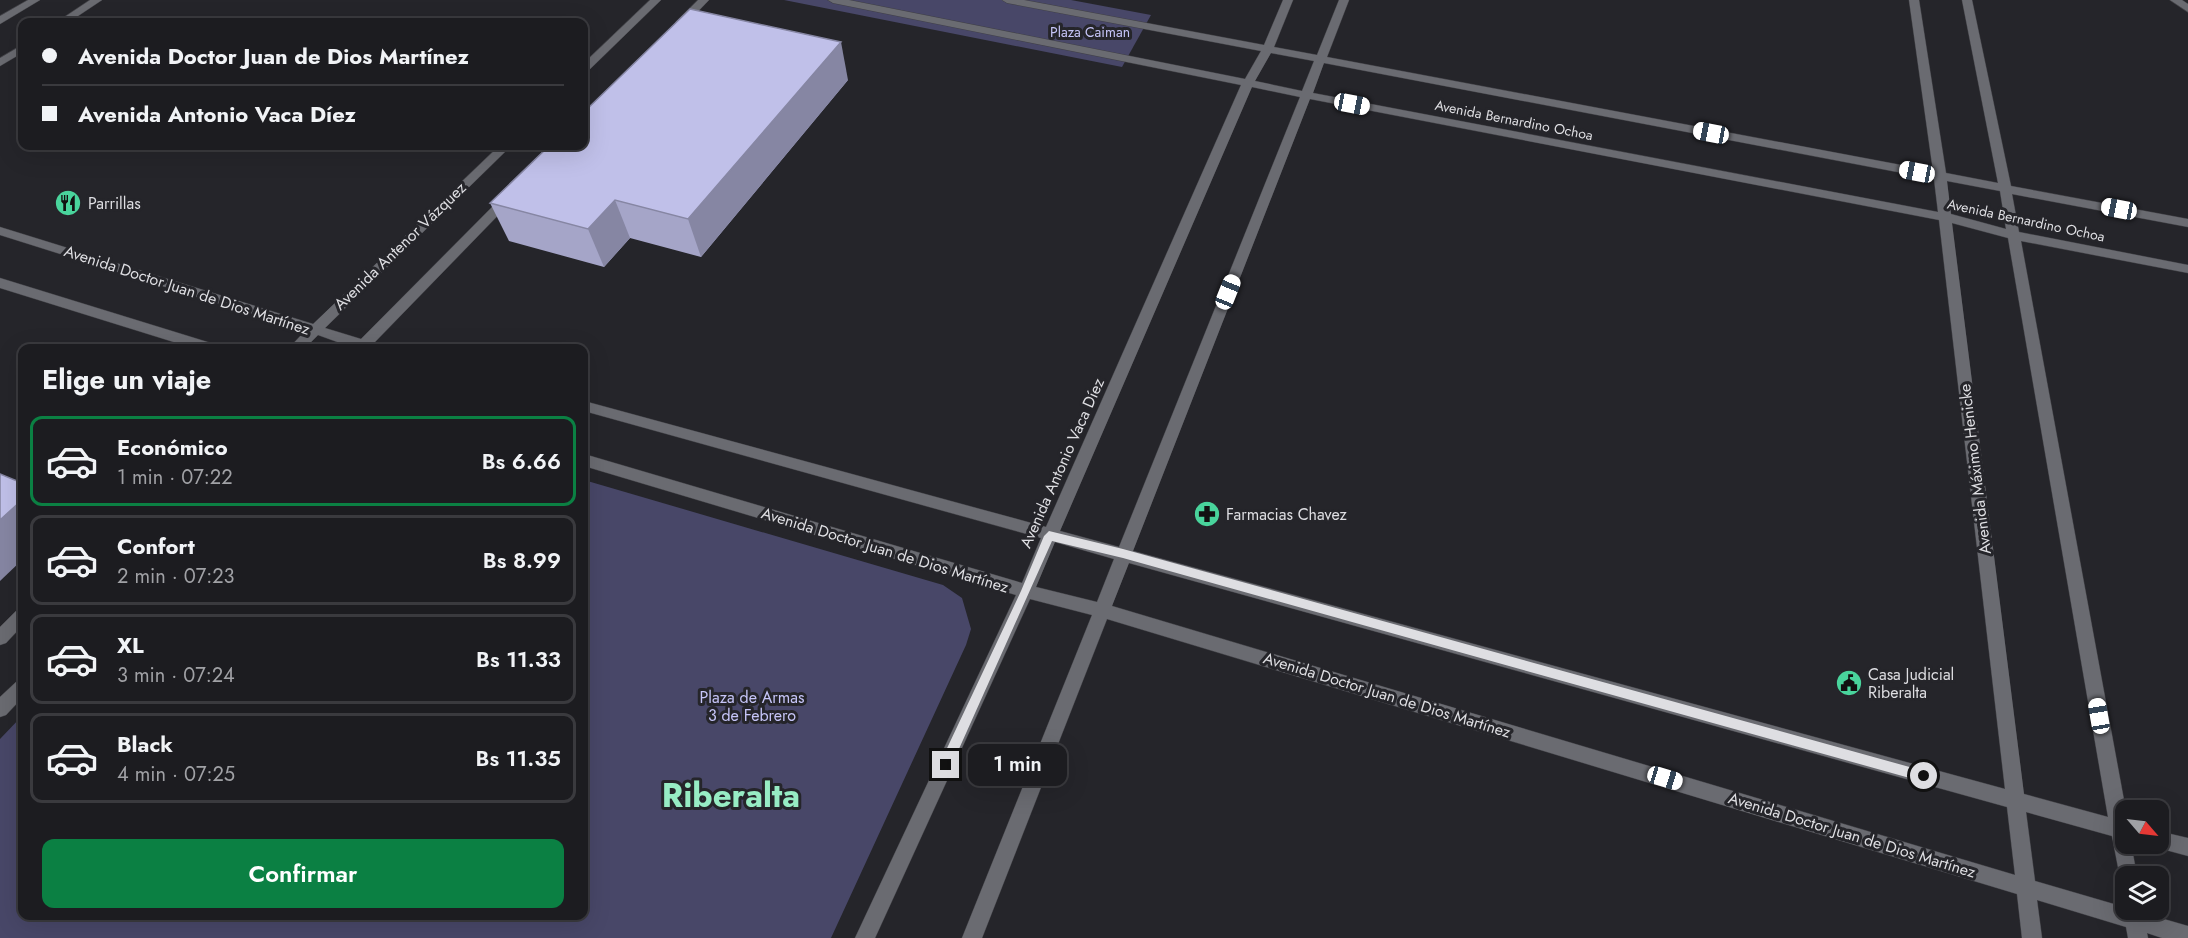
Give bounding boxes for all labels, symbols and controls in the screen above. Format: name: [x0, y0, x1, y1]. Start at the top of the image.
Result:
park label: Plaza Caiman: [1050, 22, 1130, 42]
text: Avenida Doctor Juan de Dios Martínez: [78, 40, 469, 72]
car: [1333, 92, 1371, 116]
street label: Avenida Bernardino Ochoa: [1433, 95, 1595, 145]
text: Avenida Antonio Vaca Díez: [78, 98, 356, 130]
car: [1692, 121, 1730, 145]
car: [1898, 160, 1936, 184]
street label: Avenida Antenor Vázquez: [329, 176, 472, 315]
restaurant icon: Parrillas: [53, 188, 83, 218]
place label: Parrillas: [88, 192, 141, 215]
street label: Avenida Bernardino Ochoa: [1945, 194, 2107, 246]
car: [2100, 197, 2138, 221]
street label: Avenida Doctor Juan de Dios Martínez: [61, 239, 314, 341]
car: [1213, 272, 1243, 312]
text: Elige un viaje: [42, 360, 211, 399]
street label: Avenida Antonio Vaca Díez: [1014, 374, 1110, 552]
street label: Avenida Máximo Henicke: [1953, 382, 1997, 556]
text: Económico: [117, 431, 228, 463]
icon: car: [45, 434, 99, 488]
text: Bs 6.66: [482, 445, 561, 477]
text: 1 min · 07:22: [117, 463, 233, 492]
pharmacy icon: Farmacias Chavez: [1192, 499, 1222, 529]
street label: Avenida Doctor Juan de Dios Martínez: [759, 501, 1012, 599]
place label: Farmacias Chavez: [1226, 503, 1347, 526]
text: Confort: [117, 530, 195, 562]
icon: car: [45, 533, 99, 587]
text: Bs 8.99: [483, 544, 561, 576]
text: 2 min · 07:23: [117, 562, 234, 591]
text: XL: [117, 629, 144, 661]
icon: car: [45, 632, 99, 686]
text: Bs 11.33: [476, 643, 561, 675]
street label: Avenida Doctor Juan de Dios Martínez: [1261, 646, 1514, 744]
text: 3 min · 07:24: [117, 661, 235, 690]
place label: Casa Judicial Riberalta: [1868, 663, 1954, 704]
public building icon: Casa Judicial Riberalta: [1834, 668, 1864, 698]
park label: Plaza de Armas 3 de Febrero: [700, 686, 804, 727]
car: [2087, 697, 2111, 735]
text: Black: [117, 728, 173, 760]
icon: car: [45, 731, 99, 785]
text: Bs 11.35: [476, 742, 561, 774]
callout: 1 min: [967, 744, 1066, 786]
text: 1 min: [993, 750, 1042, 779]
route end: [932, 751, 959, 778]
text: 4 min · 07:25: [117, 760, 235, 789]
route start: [1910, 762, 1937, 789]
car: [1645, 764, 1685, 792]
district label: Riberalta: [662, 772, 800, 819]
street label: Avenida Doctor Juan de Dios Martínez: [1726, 786, 1979, 884]
north arrow: [2115, 800, 2169, 854]
map controls: [2115, 800, 2169, 920]
button: Confirmar: [42, 839, 564, 908]
button: layers: [2115, 866, 2169, 920]

